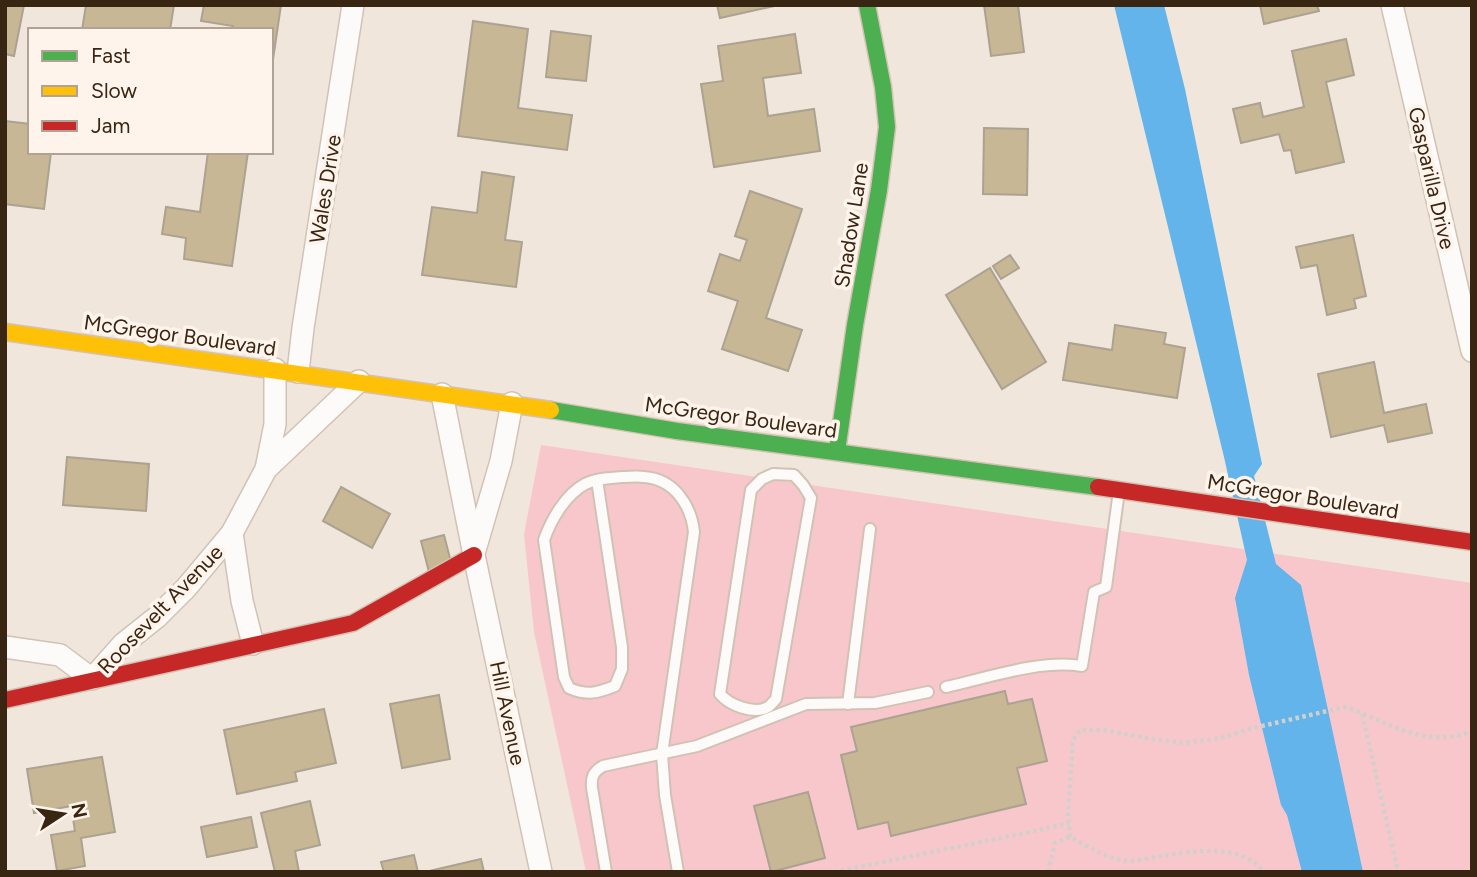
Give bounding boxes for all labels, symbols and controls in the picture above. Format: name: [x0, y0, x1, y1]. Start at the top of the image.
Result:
legend: [28, 28, 273, 154]
text: Fast: [91, 43, 131, 68]
text: Slow: [91, 78, 137, 103]
street label: Gasparilla Drive: [1403, 104, 1461, 252]
text: Jam: [91, 113, 130, 138]
street label: Wales Drive: [304, 133, 346, 245]
street label: Shadow Lane: [829, 161, 873, 289]
street label: McGregor Boulevard: [82, 309, 278, 361]
street label: McGregor Boulevard: [643, 391, 839, 443]
street label: McGregor Boulevard: [1205, 468, 1401, 524]
street label: Roosevelt Avenue: [92, 539, 228, 679]
street label: Hill Avenue: [485, 659, 531, 767]
north arrow: [28, 779, 98, 849]
text: N: [66, 801, 92, 820]

